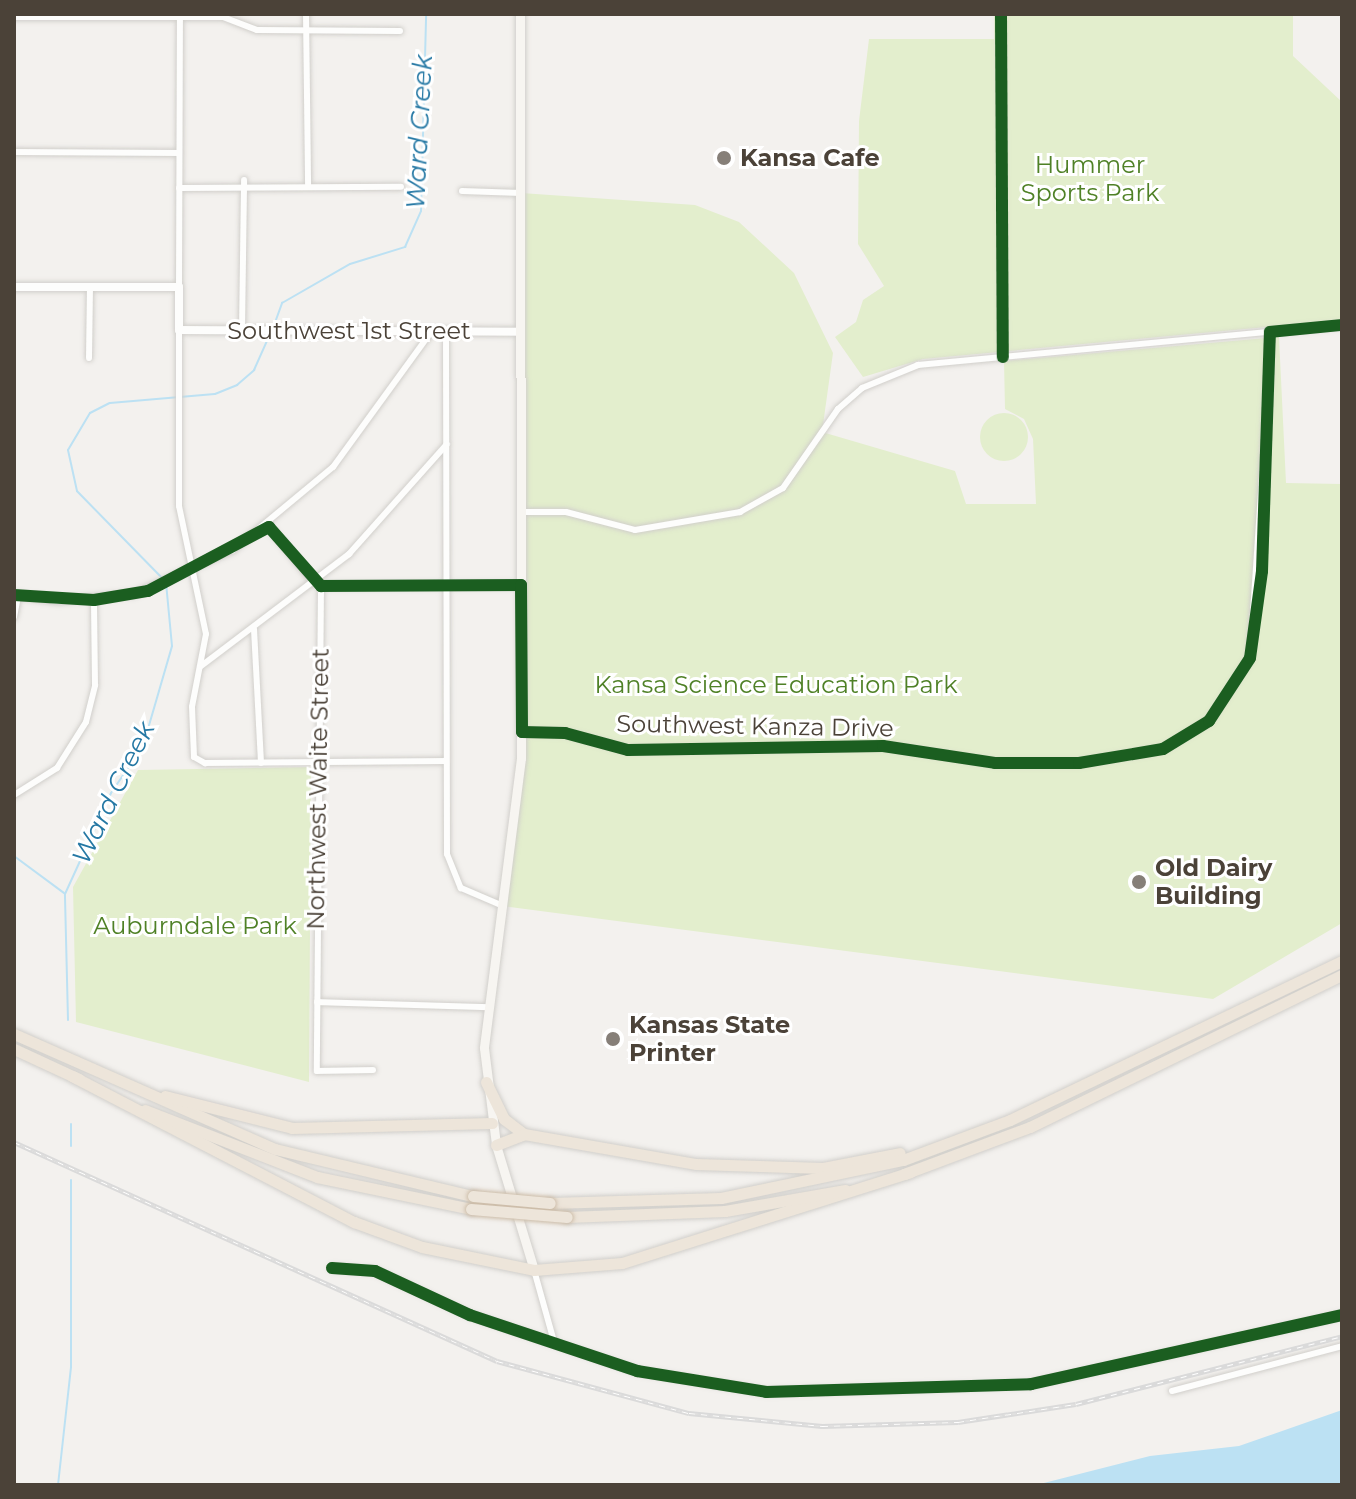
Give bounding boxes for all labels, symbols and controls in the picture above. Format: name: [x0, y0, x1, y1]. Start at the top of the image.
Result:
water label: Ward Creek: [400, 54, 440, 210]
place label: Kansa Cafe: [740, 144, 880, 172]
marker: Kansa Cafe: [715, 149, 733, 167]
park label: Hummer Sports Park: [1021, 151, 1159, 207]
street label: Southwest 1st Street: [227, 317, 471, 345]
street label: Northwest Waite Street: [301, 648, 335, 930]
park label: Kansa Science Education Park: [594, 671, 958, 699]
street label: Southwest Kanza Drive: [616, 709, 894, 743]
water label: Ward Creek: [66, 717, 162, 869]
place label: Old Dairy Building: [1155, 854, 1272, 910]
marker: Old Dairy Building: [1130, 873, 1148, 891]
park label: Auburndale Park: [93, 912, 297, 940]
place label: Kansas State Printer: [629, 1011, 790, 1067]
marker: Kansas State Printer: [604, 1030, 622, 1048]

